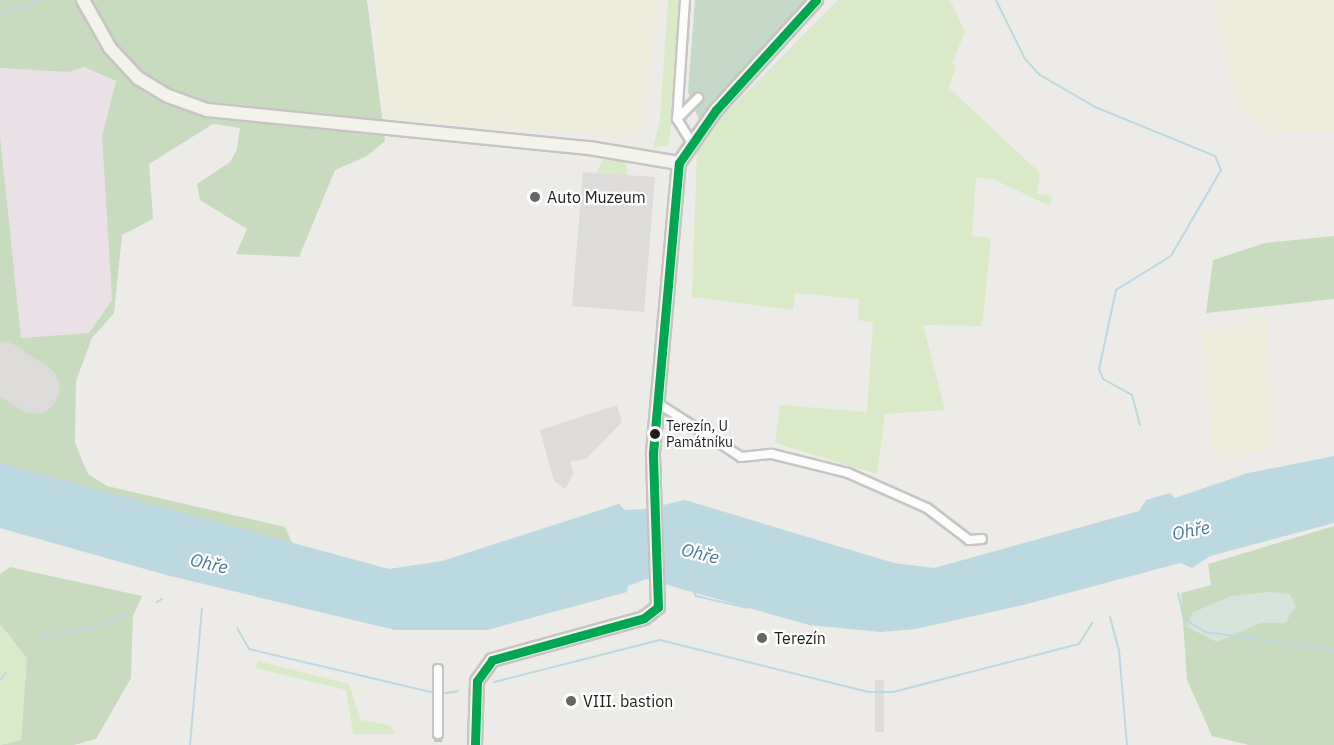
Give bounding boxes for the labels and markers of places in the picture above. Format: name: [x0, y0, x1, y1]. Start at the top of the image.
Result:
place label: Auto Muzeum: [547, 187, 646, 207]
marker: Auto Muzeum: [528, 190, 542, 204]
place label: Terezín, U Památníku: [666, 418, 733, 450]
marker: Terezín, U Památníku: [649, 428, 661, 440]
place label: Terezín: [774, 628, 826, 648]
marker: Terezín: [755, 631, 769, 645]
place label: VIII. bastion: [583, 691, 673, 711]
marker: VIII. bastion: [564, 694, 578, 708]

